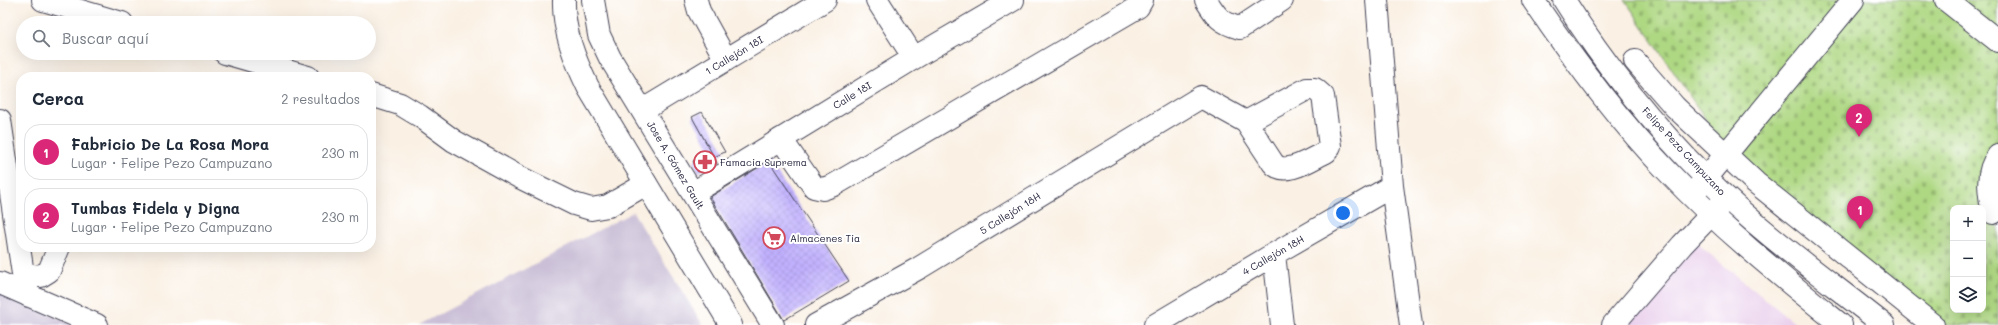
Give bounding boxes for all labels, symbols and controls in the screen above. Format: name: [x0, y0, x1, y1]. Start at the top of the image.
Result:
search box: [16, 16, 376, 60]
icon: search: [30, 27, 52, 49]
text: Buscar aquí: [62, 28, 149, 48]
street label: 1 Callejón 18I: [702, 32, 766, 78]
street label: Calle 18I: [830, 78, 874, 112]
text: Cerca: [32, 87, 84, 109]
text: 2 resultados: [281, 90, 360, 107]
street label: Felipe Pezo Campuzano: [1639, 104, 1729, 198]
pin: 2: [1846, 104, 1872, 137]
street label: Jose A. Gómez Gault: [644, 118, 708, 212]
text: Fabricio De La Rosa Mora: [71, 134, 269, 154]
text: 1: [43, 144, 49, 161]
text: 230 m: [322, 144, 359, 161]
pharmacy icon: Famacia Suprema: [692, 149, 718, 175]
text: Lugar · Felipe Pezo Campuzano: [71, 154, 272, 171]
place label: Famacia Suprema: [720, 155, 807, 169]
street label: 5 Callejón 18H: [977, 189, 1043, 237]
pin: 1: [1847, 196, 1873, 229]
text: Tumbas Fidela y Digna: [71, 198, 240, 218]
your location: [1333, 203, 1353, 223]
map controls: [1950, 205, 1986, 313]
button: +: [1950, 205, 1986, 241]
text: 2: [42, 208, 50, 225]
text: 230 m: [322, 208, 359, 225]
text: Lugar · Felipe Pezo Campuzano: [71, 218, 272, 235]
supermarket icon: Almacenes Tia: [761, 225, 787, 251]
place label: Almacenes Tia: [790, 231, 860, 245]
street label: 4 Callejón 18H: [1239, 232, 1307, 278]
button: −: [1950, 241, 1986, 277]
button: layers: [1950, 277, 1986, 313]

